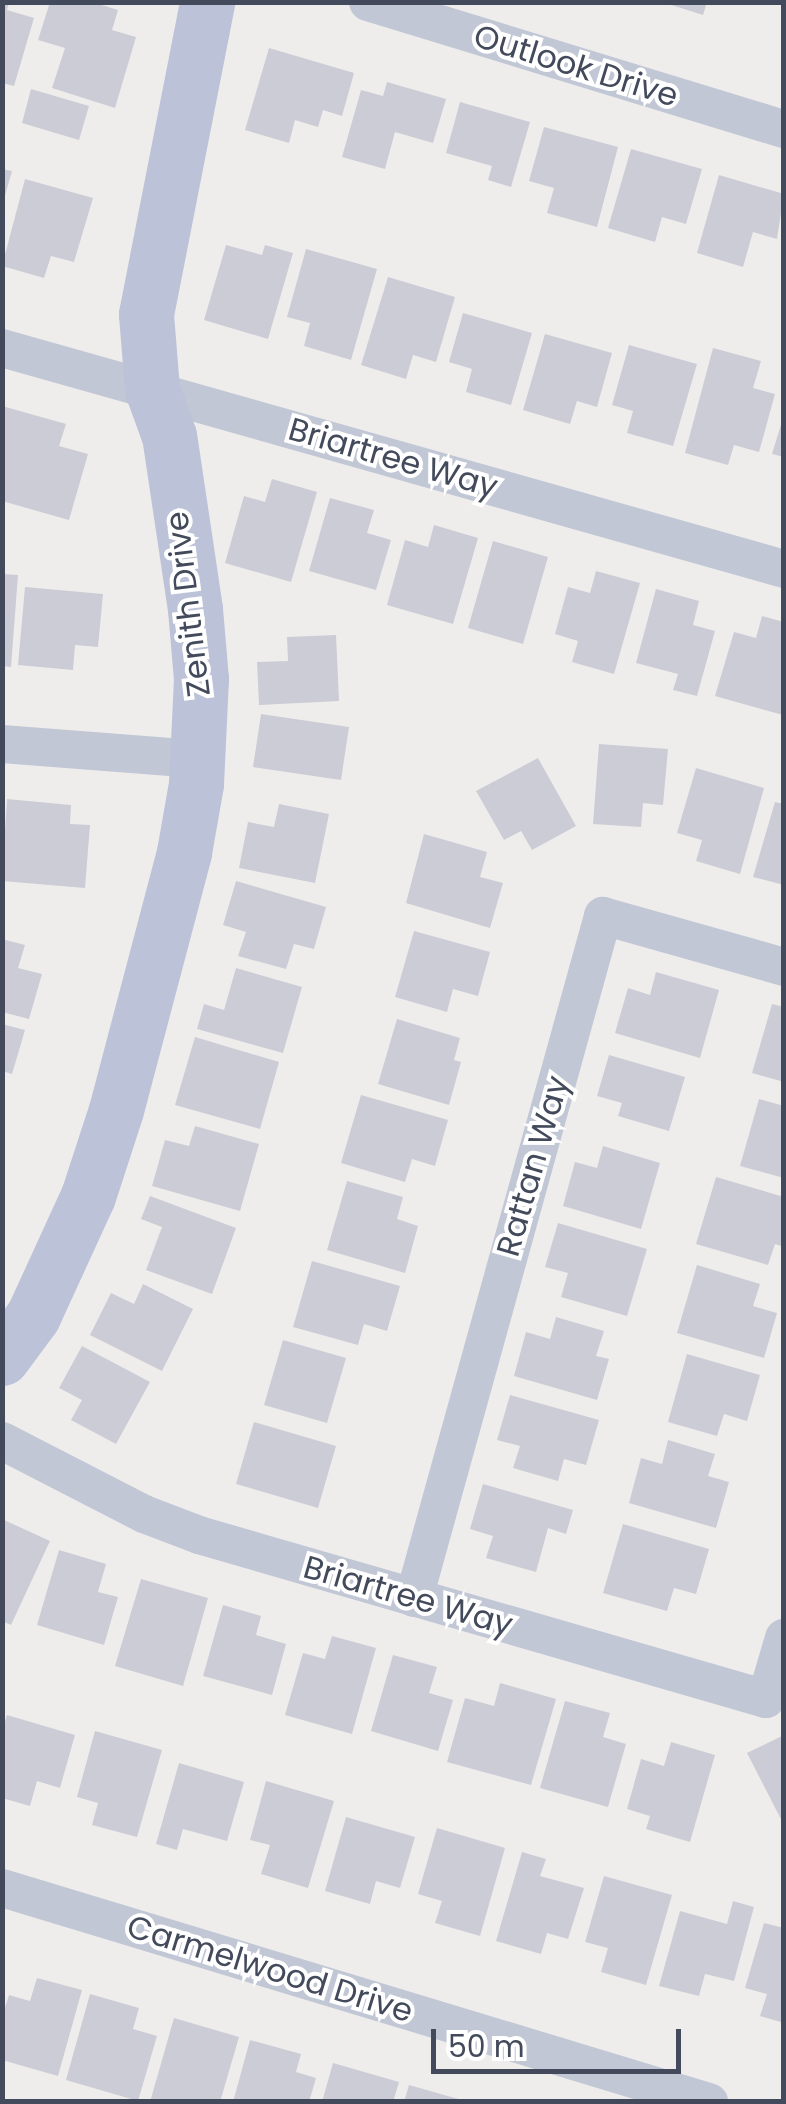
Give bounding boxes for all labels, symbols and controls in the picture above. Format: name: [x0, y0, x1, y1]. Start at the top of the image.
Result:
street label: Outlook Drive: [469, 17, 683, 115]
street label: Briartree Way: [284, 410, 502, 506]
street label: Zenith Drive: [158, 509, 218, 699]
street label: Rattan Way: [489, 1071, 577, 1261]
street label: Briartree Way: [299, 1548, 517, 1644]
street label: Carmelwood Drive: [123, 1907, 417, 2031]
scale bar: [436, 2009, 686, 2071]
text: 50 m: [448, 2025, 525, 2068]

